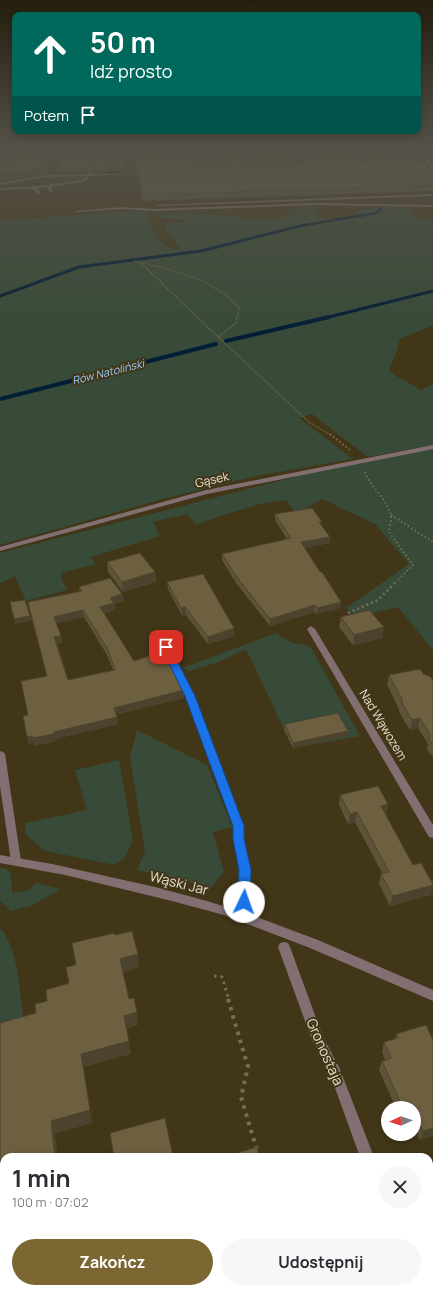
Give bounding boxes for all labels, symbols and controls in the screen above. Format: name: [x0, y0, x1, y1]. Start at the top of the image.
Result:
text: 50 m: [90, 23, 156, 61]
icon: ahead: [24, 28, 76, 80]
text: Idź prosto: [90, 59, 172, 83]
icon: arrive: [77, 104, 99, 126]
text: Potem: [24, 105, 69, 126]
water label: Rów Natoliński: [70, 355, 147, 388]
street label: Gąsek: [193, 467, 232, 492]
pin: [149, 630, 183, 664]
icon: arrive: [155, 636, 177, 658]
street label: Nad Wąwozem: [355, 686, 411, 764]
street label: Wąski Jar: [148, 866, 210, 899]
position arrow: [223, 881, 265, 923]
street label: Gronostaja: [302, 1015, 349, 1088]
north arrow: [381, 1101, 421, 1141]
map controls: [381, 1101, 421, 1141]
text: 1 min: [12, 1161, 71, 1194]
button: close: [379, 1166, 421, 1208]
text: 100 m · 07:02: [12, 1193, 88, 1211]
button: Zakończ: [12, 1239, 213, 1285]
button: Udostępnij: [221, 1239, 421, 1285]

